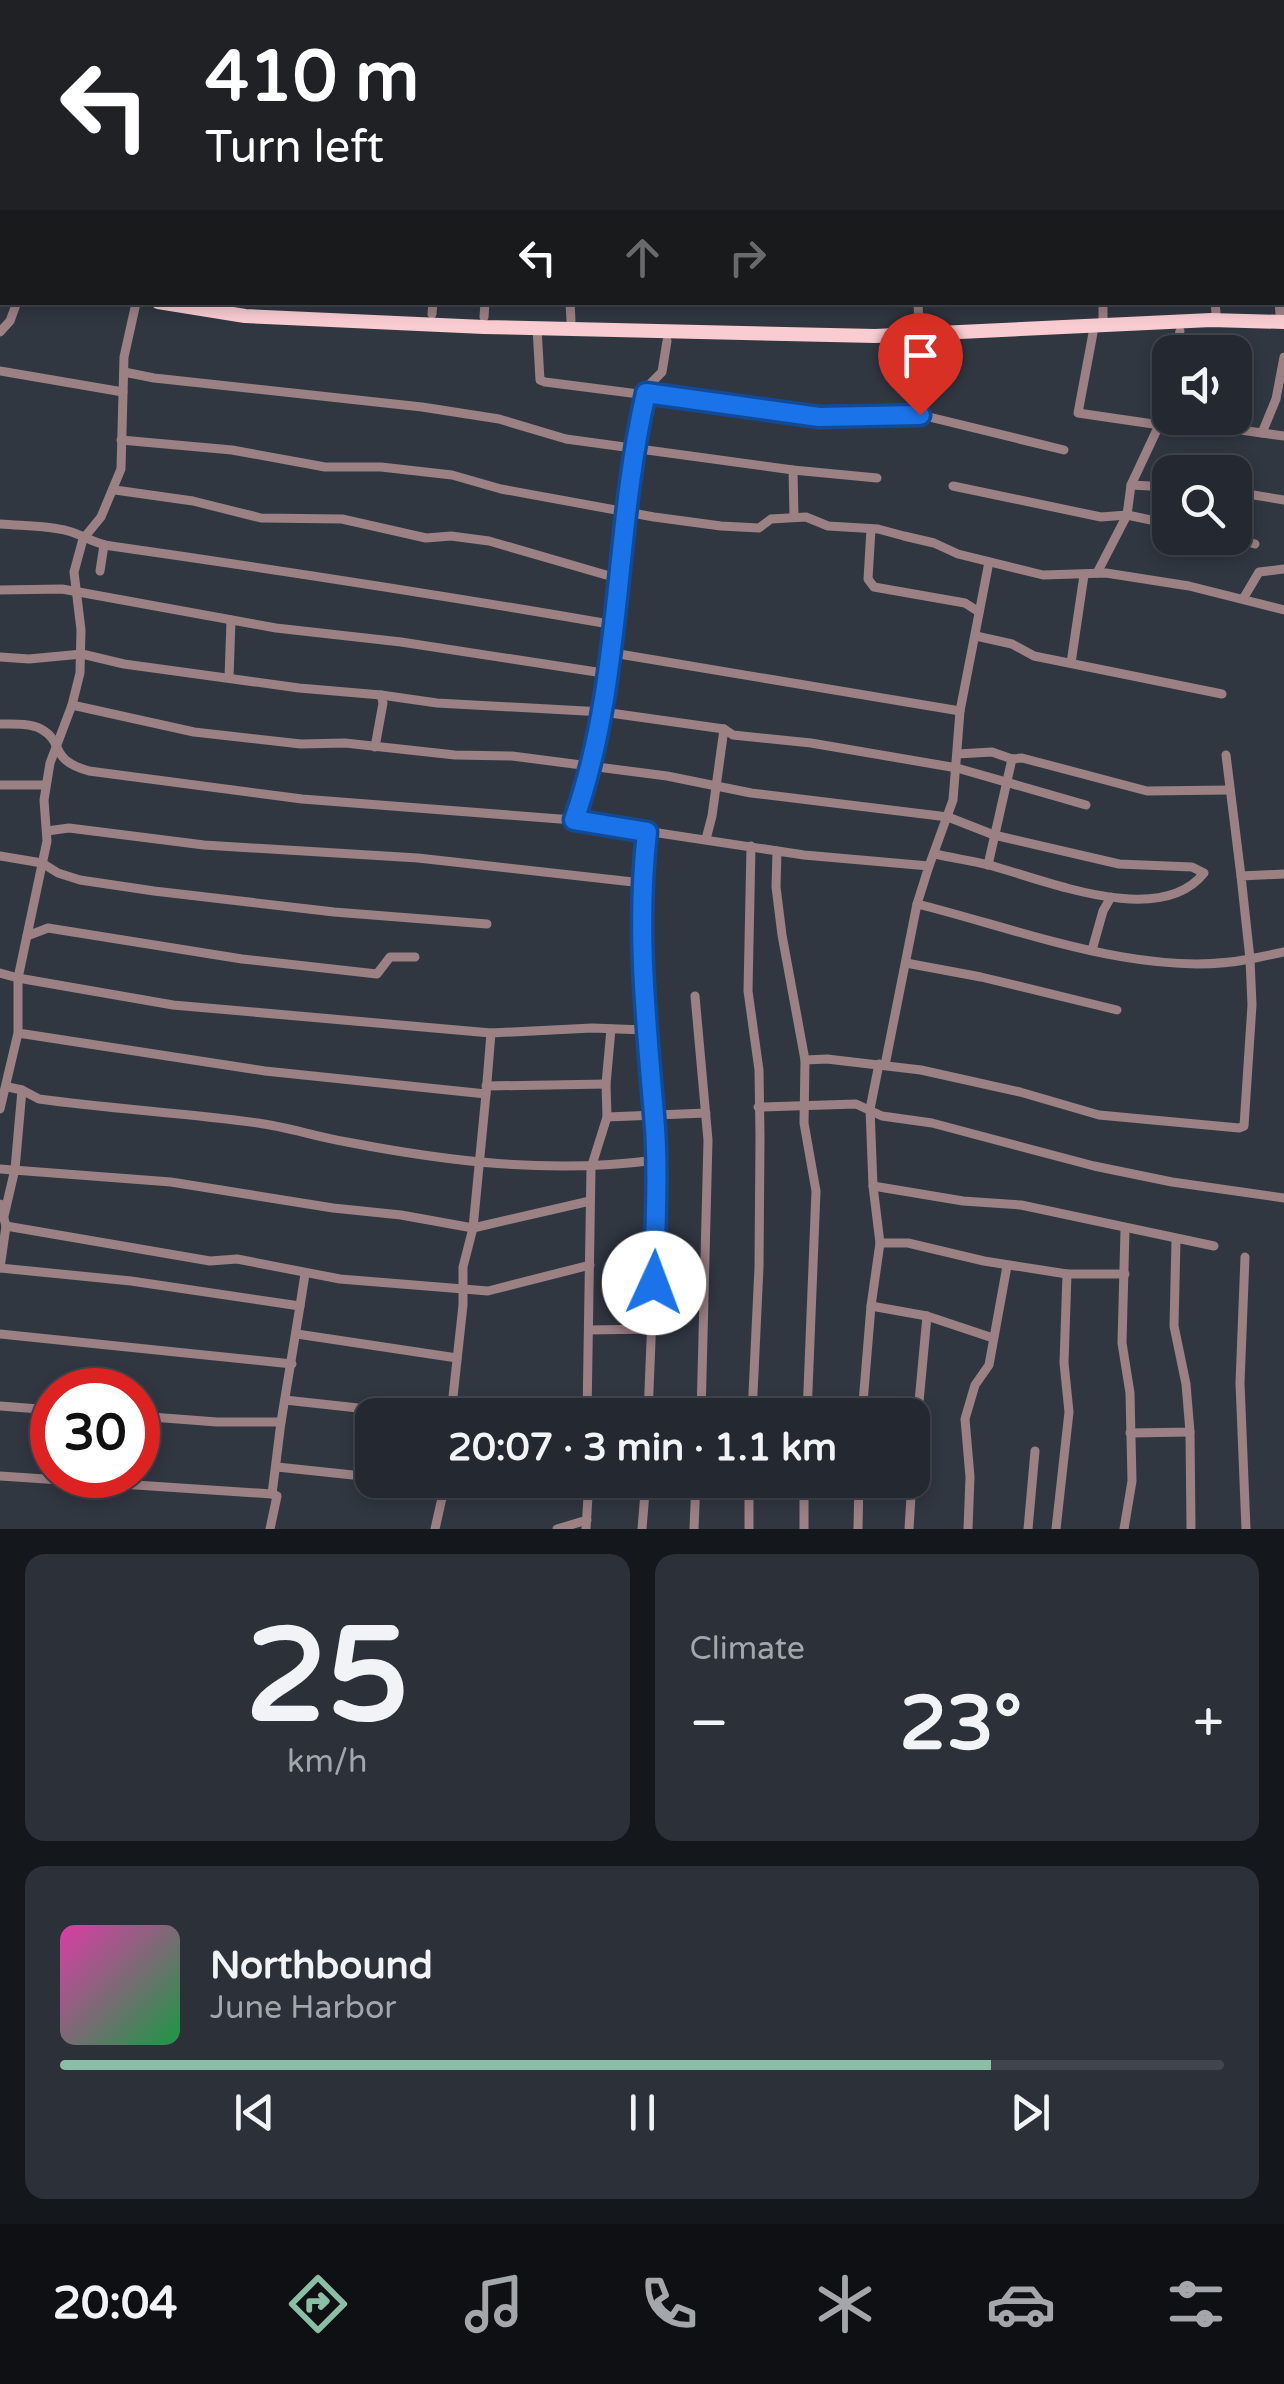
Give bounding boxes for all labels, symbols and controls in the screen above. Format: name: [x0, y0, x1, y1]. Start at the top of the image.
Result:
text: 410 m: [205, 36, 419, 120]
icon: left: [40, 40, 170, 170]
text: Turn left: [205, 121, 384, 175]
icon: left: [510, 230, 565, 285]
icon: ahead: [615, 230, 670, 285]
icon: right: [720, 230, 775, 285]
pin: [878, 313, 963, 416]
icon: arrive: [893, 328, 948, 383]
map controls: [1152, 335, 1252, 555]
button: sound: [1152, 335, 1252, 435]
button: search: [1152, 455, 1252, 555]
position arrow: [602, 1231, 706, 1335]
speed limit sign: 30: [30, 1368, 160, 1498]
text: 20:07 · 3 min · 1.1 km: [448, 1425, 837, 1471]
text: 25: [246, 1600, 409, 1756]
text: Climate: [690, 1630, 805, 1668]
text: 23°: [900, 1679, 1022, 1769]
text: −: [690, 1691, 729, 1757]
text: +: [1193, 1691, 1224, 1757]
text: km/h: [287, 1743, 367, 1781]
text: Northbound: [210, 1943, 433, 1989]
text: June Harbor: [210, 1989, 397, 2027]
icon: previous: [227, 2085, 282, 2140]
icon: pause: [615, 2085, 670, 2140]
icon: next: [1003, 2085, 1058, 2140]
icon: directions: [283, 2269, 353, 2339]
icon: music: [459, 2269, 529, 2339]
icon: phone: [634, 2269, 704, 2339]
icon: climate: [810, 2269, 880, 2339]
icon: car: [986, 2269, 1056, 2339]
icon: filters: [1161, 2269, 1231, 2339]
text: 20:04: [53, 2277, 178, 2331]

